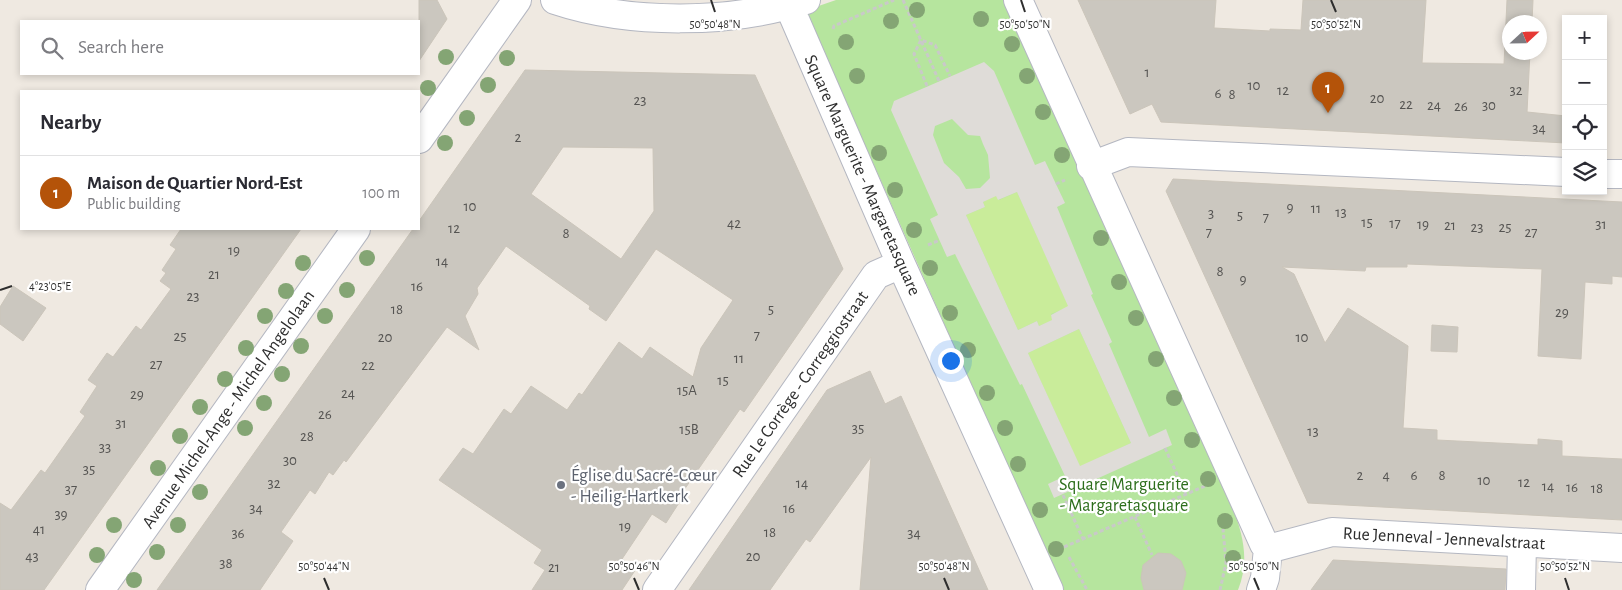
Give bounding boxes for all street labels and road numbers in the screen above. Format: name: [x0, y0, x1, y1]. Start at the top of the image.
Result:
street label: Square Marguerite - Margaretasquare: [801, 52, 923, 298]
street label: Avenue Michel-Ange - Michel Angelolaan: [139, 287, 318, 532]
street label: Rue Le Corrège - Correggiostraat: [729, 288, 872, 481]
street label: Rue Jenneval - Jennevalstraat: [1342, 525, 1546, 553]

